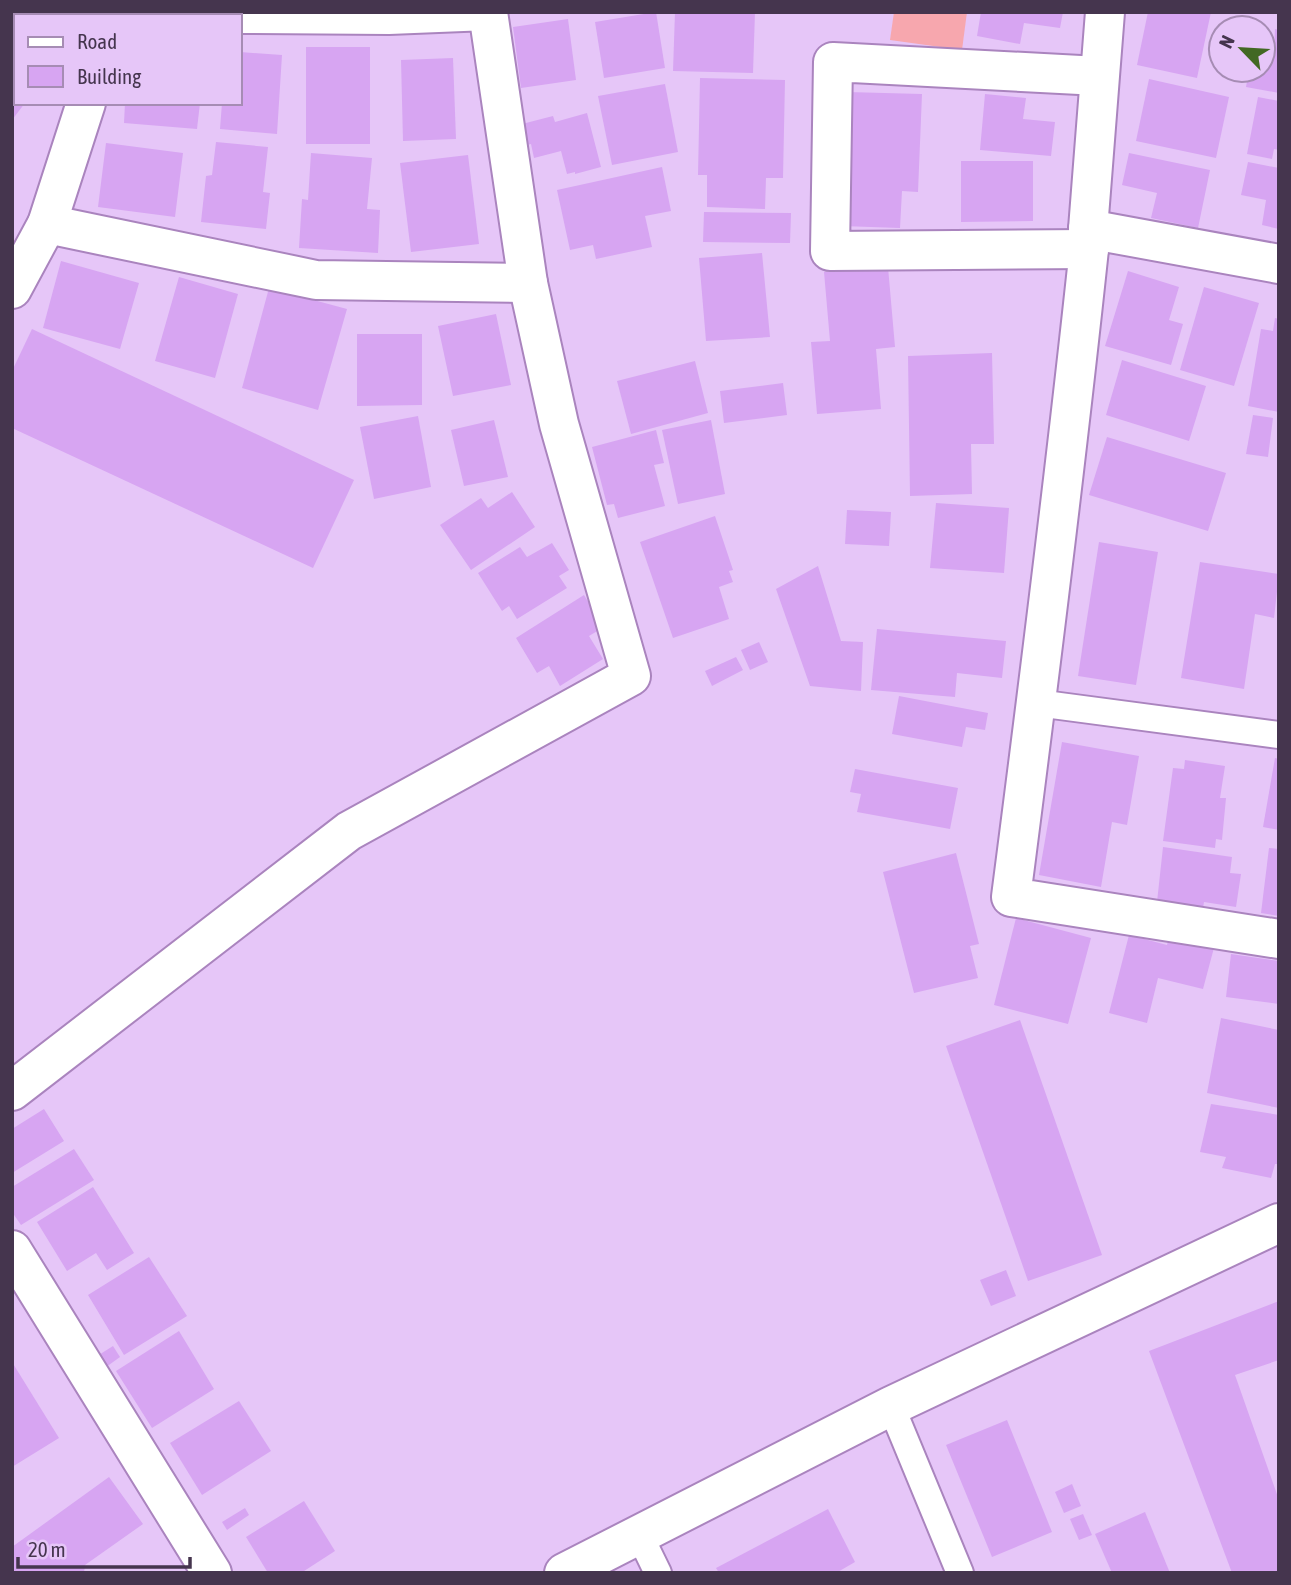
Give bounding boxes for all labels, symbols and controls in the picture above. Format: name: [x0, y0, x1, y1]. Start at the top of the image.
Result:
legend: [14, 14, 242, 105]
north arrow: [1207, 14, 1277, 84]
text: Road: [77, 29, 117, 53]
text: N: [1214, 32, 1239, 52]
text: Building: [77, 64, 141, 88]
scale bar: [18, 1526, 189, 1570]
text: 20 m: [28, 1537, 66, 1561]

